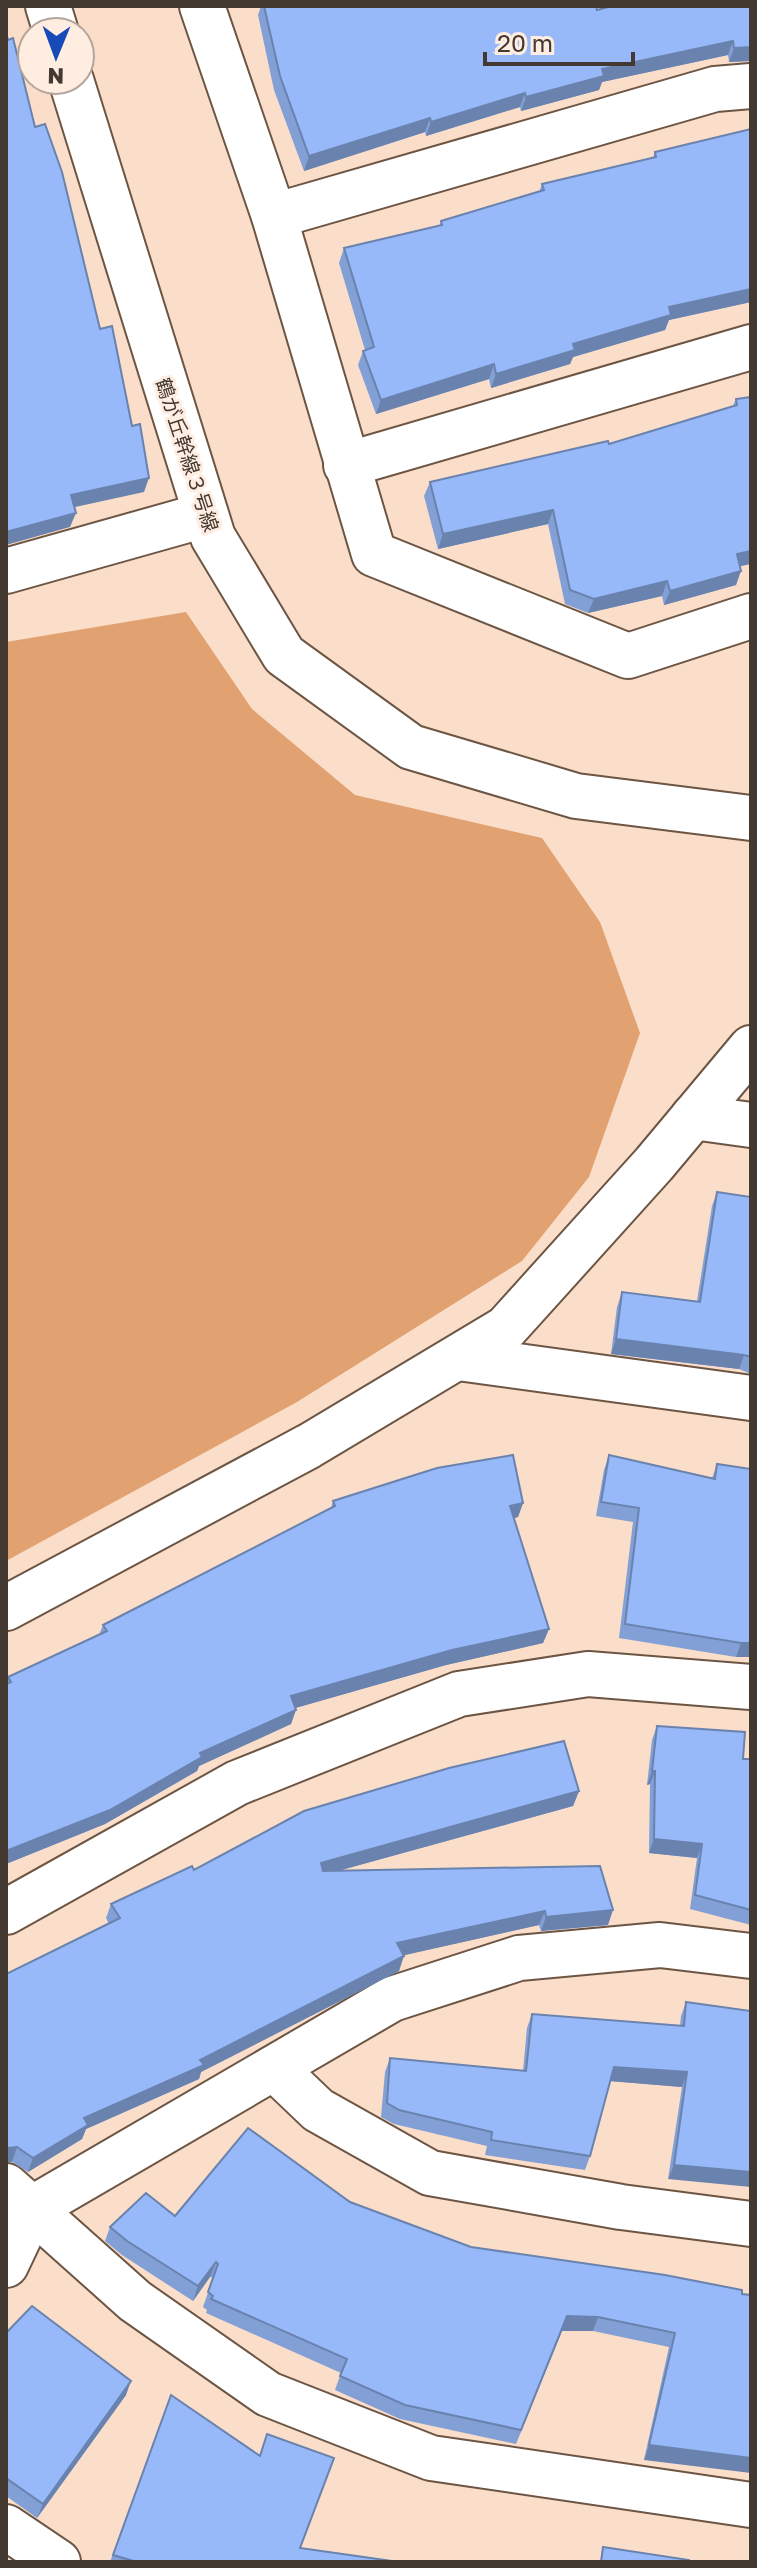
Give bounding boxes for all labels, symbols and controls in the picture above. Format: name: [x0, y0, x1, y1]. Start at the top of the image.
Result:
north arrow: [16, 16, 96, 96]
scale bar: [485, 16, 633, 66]
text: 20 m: [497, 28, 553, 57]
text: N: [47, 63, 64, 90]
street label: 鶴が丘幹線３号線: [152, 375, 224, 534]

